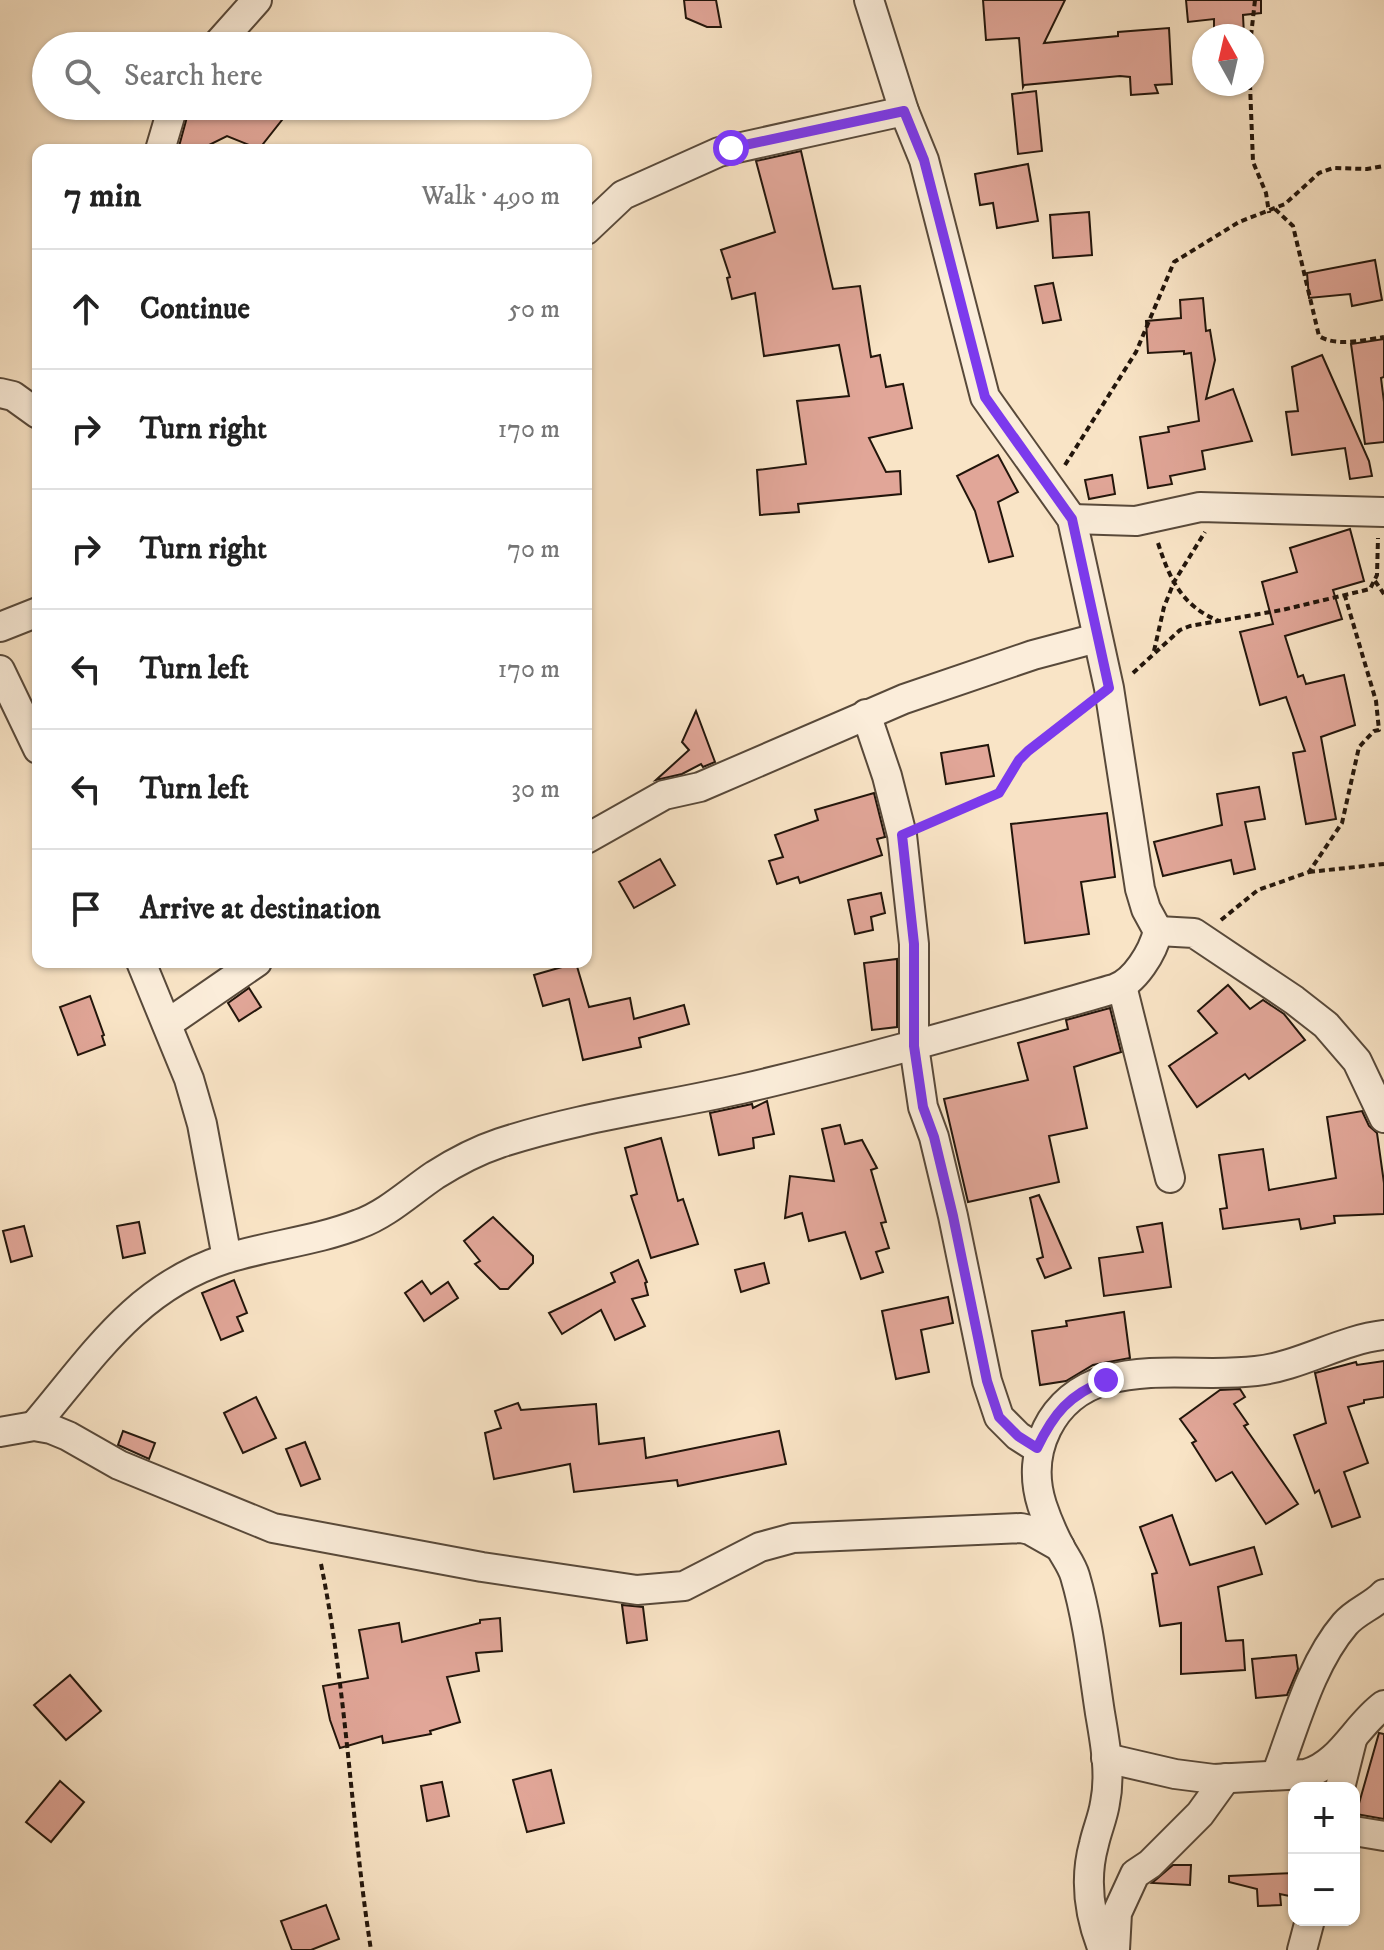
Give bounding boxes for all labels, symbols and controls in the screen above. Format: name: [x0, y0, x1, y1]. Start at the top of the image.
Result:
north arrow: [1192, 24, 1264, 96]
search box: [32, 32, 592, 120]
icon: search: [60, 54, 104, 98]
text: Search here: [124, 58, 263, 95]
route start: [713, 130, 749, 166]
text: 7 min: [64, 175, 141, 217]
text: Walk · 490 m: [422, 180, 560, 213]
icon: ahead: [64, 287, 108, 331]
text: Continue: [140, 291, 250, 328]
text: 50 m: [508, 293, 560, 326]
icon: right: [64, 407, 108, 451]
text: Turn right: [140, 411, 267, 448]
text: 170 m: [498, 413, 560, 446]
icon: right: [64, 527, 108, 571]
text: Turn right: [140, 531, 267, 568]
text: 70 m: [507, 533, 560, 566]
icon: left: [64, 647, 108, 691]
text: Turn left: [140, 651, 249, 688]
text: 170 m: [498, 653, 560, 686]
icon: left: [64, 767, 108, 811]
text: Turn left: [140, 771, 249, 808]
text: 30 m: [511, 773, 560, 806]
icon: arrive: [64, 887, 108, 931]
text: Arrive at destination: [140, 891, 381, 928]
route end: [1088, 1362, 1124, 1398]
map controls: [1288, 1782, 1360, 1926]
button: +: [1288, 1782, 1360, 1854]
button: −: [1288, 1854, 1360, 1926]

